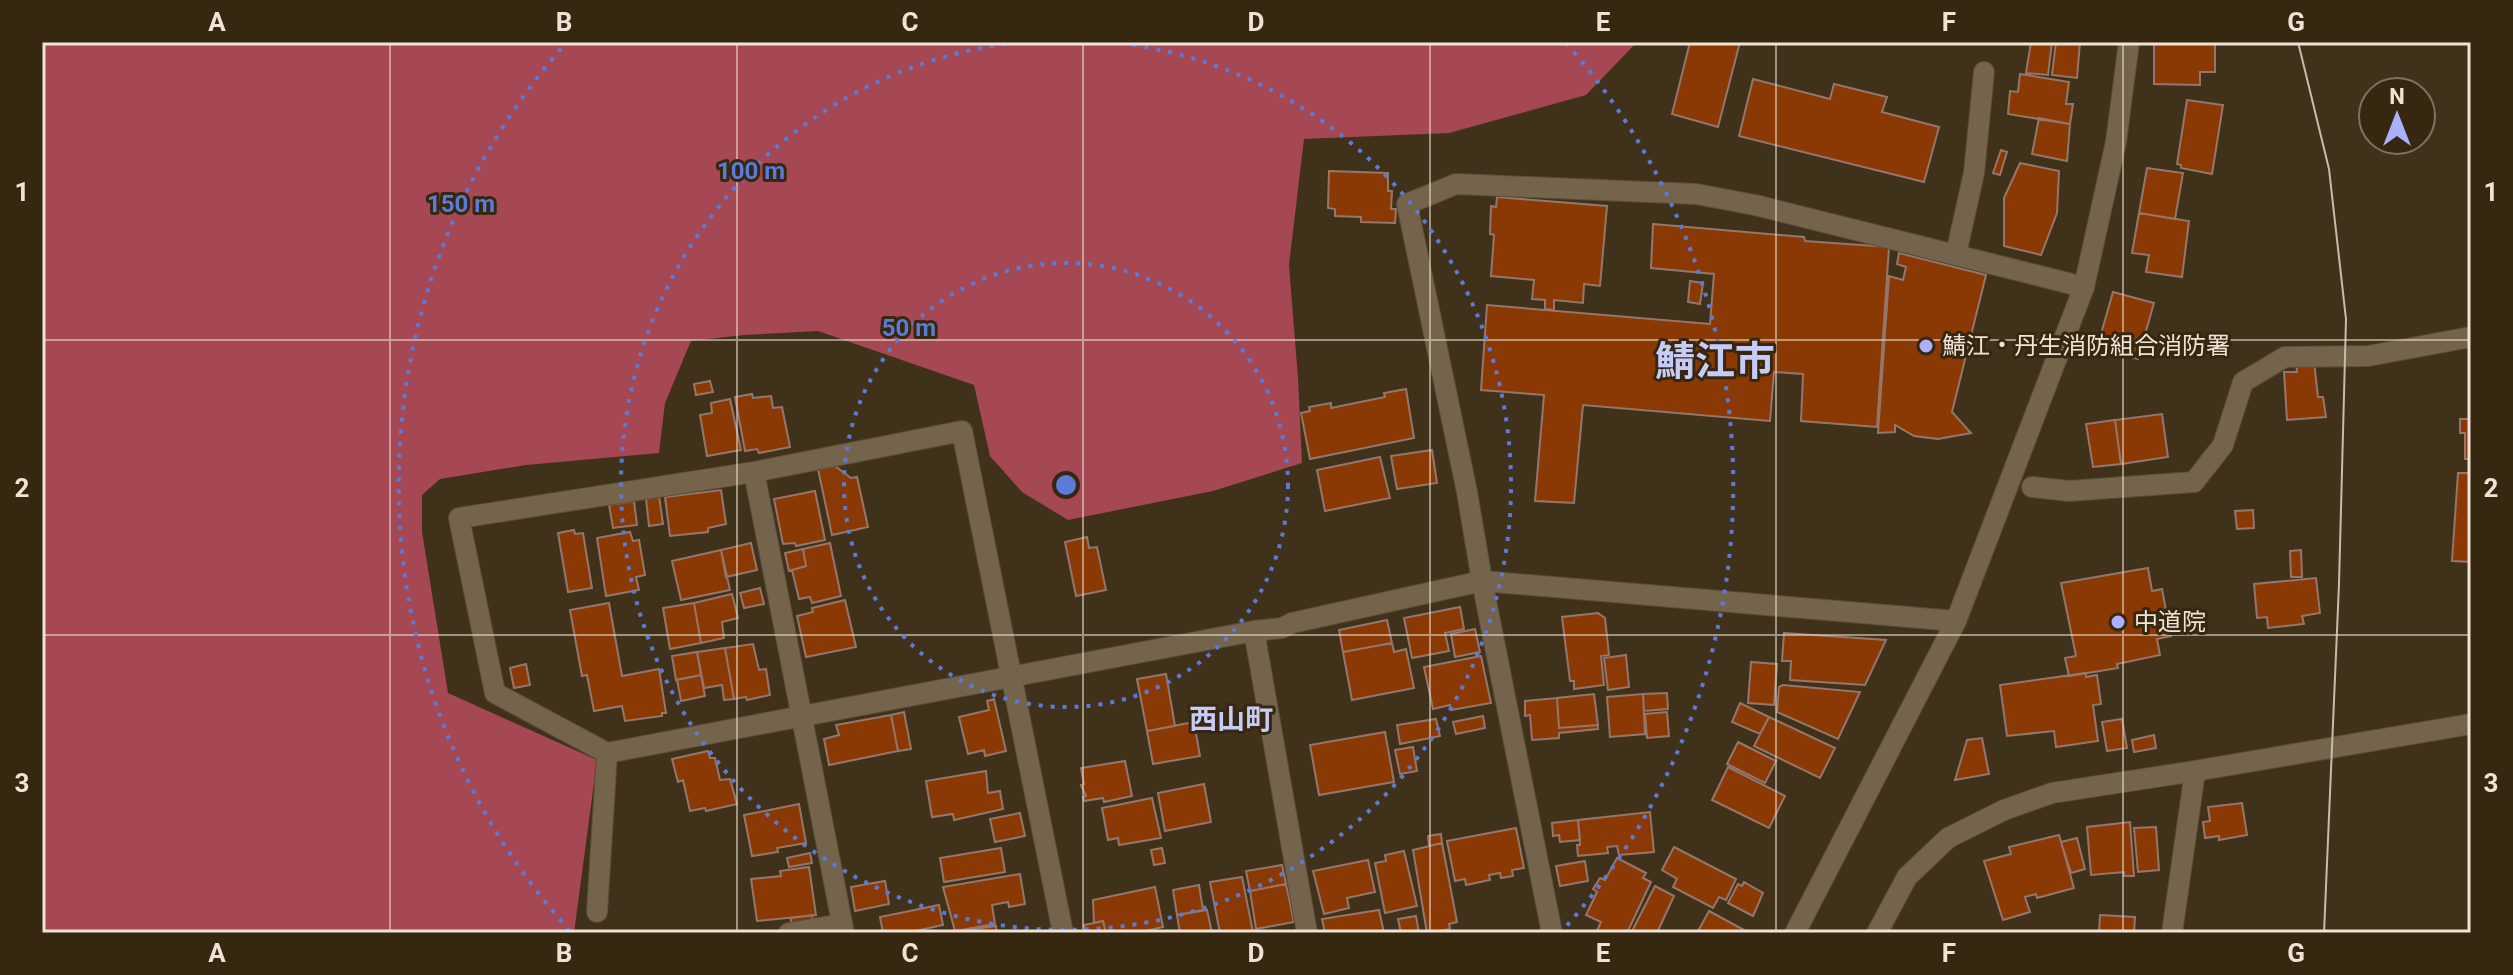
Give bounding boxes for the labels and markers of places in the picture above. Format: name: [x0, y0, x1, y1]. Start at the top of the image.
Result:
place label: 鯖江・丹生消防組合消防署: [1942, 332, 2230, 360]
marker: 鯖江・丹生消防組合消防署: [1917, 337, 1935, 355]
centre of rings: [1052, 471, 1080, 499]
place label: 中道院: [2134, 608, 2206, 636]
marker: 中道院: [2109, 613, 2127, 631]

